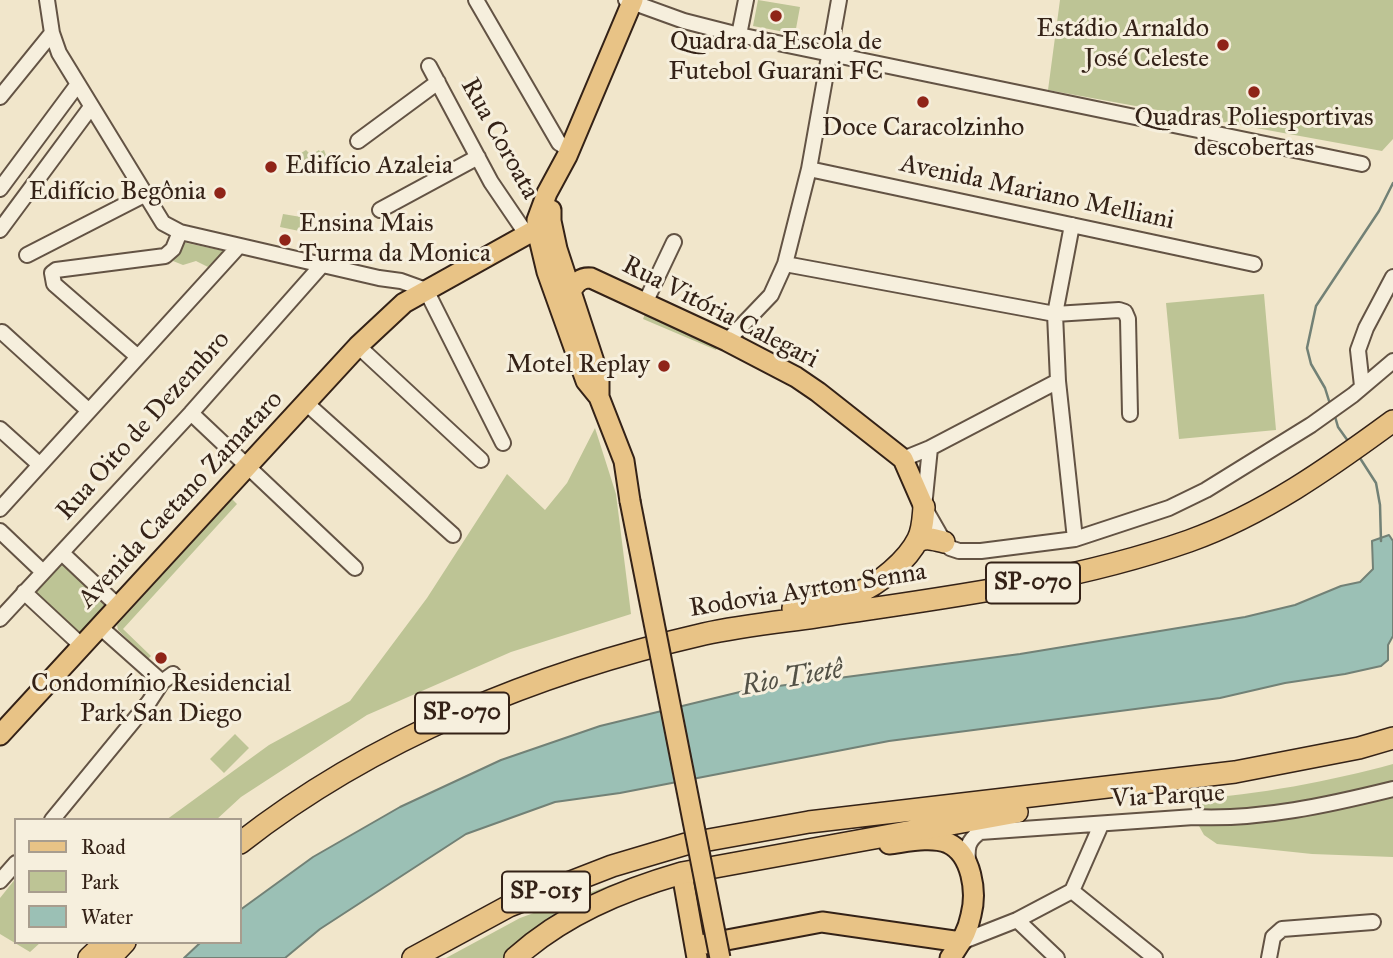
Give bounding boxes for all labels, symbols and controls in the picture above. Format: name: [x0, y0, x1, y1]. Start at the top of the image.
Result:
marker: Quadra da Escola de Futebol Guarani FC: [768, 8, 784, 24]
place label: Estádio Arnaldo José Celeste: [1036, 14, 1209, 76]
place label: Quadra da Escola de Futebol Guarani FC: [668, 27, 884, 88]
marker: Estádio Arnaldo José Celeste: [1215, 37, 1231, 53]
street label: Rua Coroata: [453, 73, 545, 205]
marker: Quadras Poliesportivas descobertas: [1246, 84, 1262, 100]
marker: Doce Caracolzinho: [915, 94, 931, 110]
place label: Quadras Poliesportivas descobertas: [1135, 103, 1373, 164]
place label: Doce Caracolzinho: [822, 113, 1024, 145]
street label: Avenida Mariano Melliani: [897, 149, 1177, 237]
place label: Edifício Azaleia: [285, 151, 453, 183]
marker: Edifício Azaleia: [263, 159, 279, 175]
place label: Edifício Begônia: [29, 177, 206, 209]
marker: Edifício Begônia: [212, 185, 228, 201]
place label: Ensina Mais Turma da Monica: [299, 209, 491, 270]
marker: Ensina Mais Turma da Monica: [277, 232, 293, 248]
street label: Rua Vitória Calegari: [617, 250, 823, 376]
street label: Rua Oito de Dezembro: [51, 325, 237, 527]
place label: Motel Replay: [506, 350, 650, 382]
marker: Motel Replay: [656, 358, 672, 374]
street label: Avenida Caetano Zamataro: [72, 385, 290, 615]
street label: Rodovia Ayrton Senna: [687, 557, 929, 625]
road number: SP-070: [986, 562, 1080, 604]
marker: Condomínio Residencial Park San Diego: [153, 650, 169, 666]
water label: Rio Tietê: [739, 654, 845, 704]
place label: Condomínio Residencial Park San Diego: [31, 669, 291, 730]
road number: SP-070: [415, 692, 509, 734]
street label: Via Parque: [1110, 778, 1226, 816]
legend: [14, 818, 242, 944]
text: Road: [81, 834, 126, 860]
text: Park: [81, 869, 119, 895]
road number: SP-015: [502, 872, 590, 912]
text: Water: [81, 904, 133, 930]

